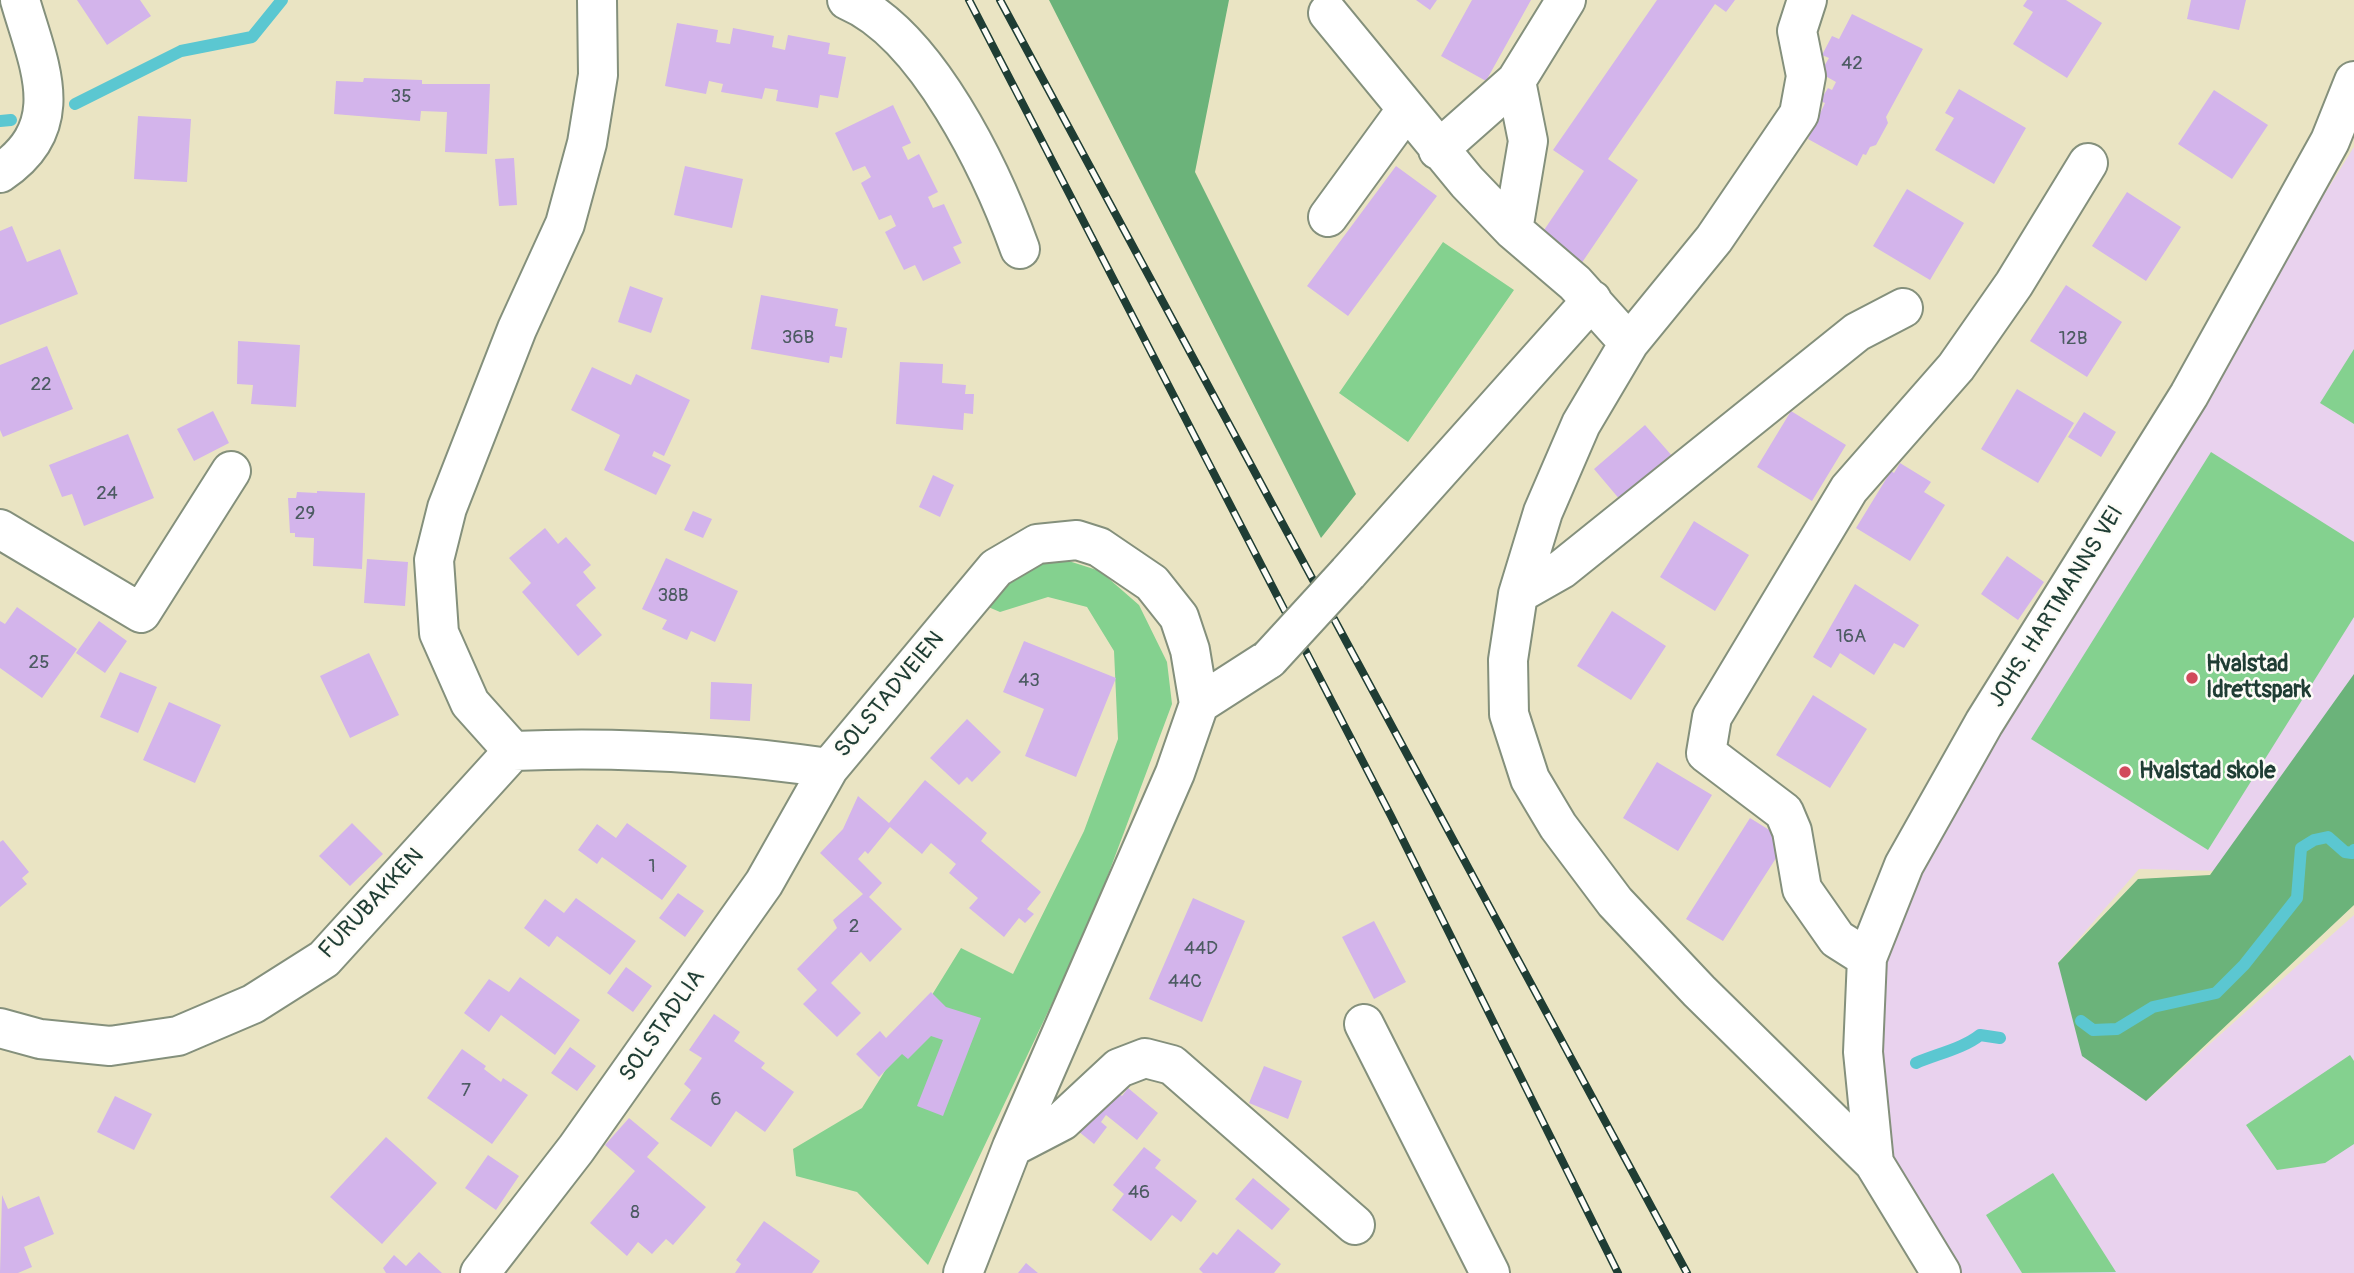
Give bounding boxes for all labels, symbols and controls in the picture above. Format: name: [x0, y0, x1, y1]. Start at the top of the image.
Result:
house number: 42: [1841, 53, 1863, 75]
house number: 35: [391, 86, 411, 108]
house number: 36B: [782, 327, 814, 349]
house number: 12B: [2059, 328, 2087, 350]
house number: 22: [30, 374, 52, 396]
house number: 24: [96, 483, 118, 505]
street label: JOHS. HARTMANNS VEI: [1984, 501, 2130, 713]
house number: 29: [295, 503, 315, 525]
house number: 38B: [658, 585, 688, 607]
street label: SOLSTADVEIEN: [829, 626, 951, 764]
house number: 16A: [1836, 626, 1866, 648]
place label: Hvalstad Idrettspark: [2206, 651, 2311, 705]
house number: 25: [29, 652, 49, 674]
house number: 43: [1018, 670, 1040, 692]
marker: Hvalstad Idrettspark: [2184, 670, 2200, 686]
place label: Hvalstad skole: [2139, 758, 2276, 786]
marker: Hvalstad skole: [2117, 764, 2133, 780]
street label: FURUBAKKEN: [314, 843, 430, 965]
house number: 1: [648, 856, 656, 878]
house number: 2: [849, 916, 859, 938]
house number: 44D: [1184, 938, 1218, 960]
street label: SOLSTADLIA: [614, 965, 712, 1087]
house number: 44C: [1168, 971, 1202, 993]
house number: 7: [461, 1080, 471, 1102]
house number: 6: [710, 1089, 722, 1111]
house number: 46: [1128, 1182, 1150, 1204]
house number: 8: [630, 1202, 640, 1224]

